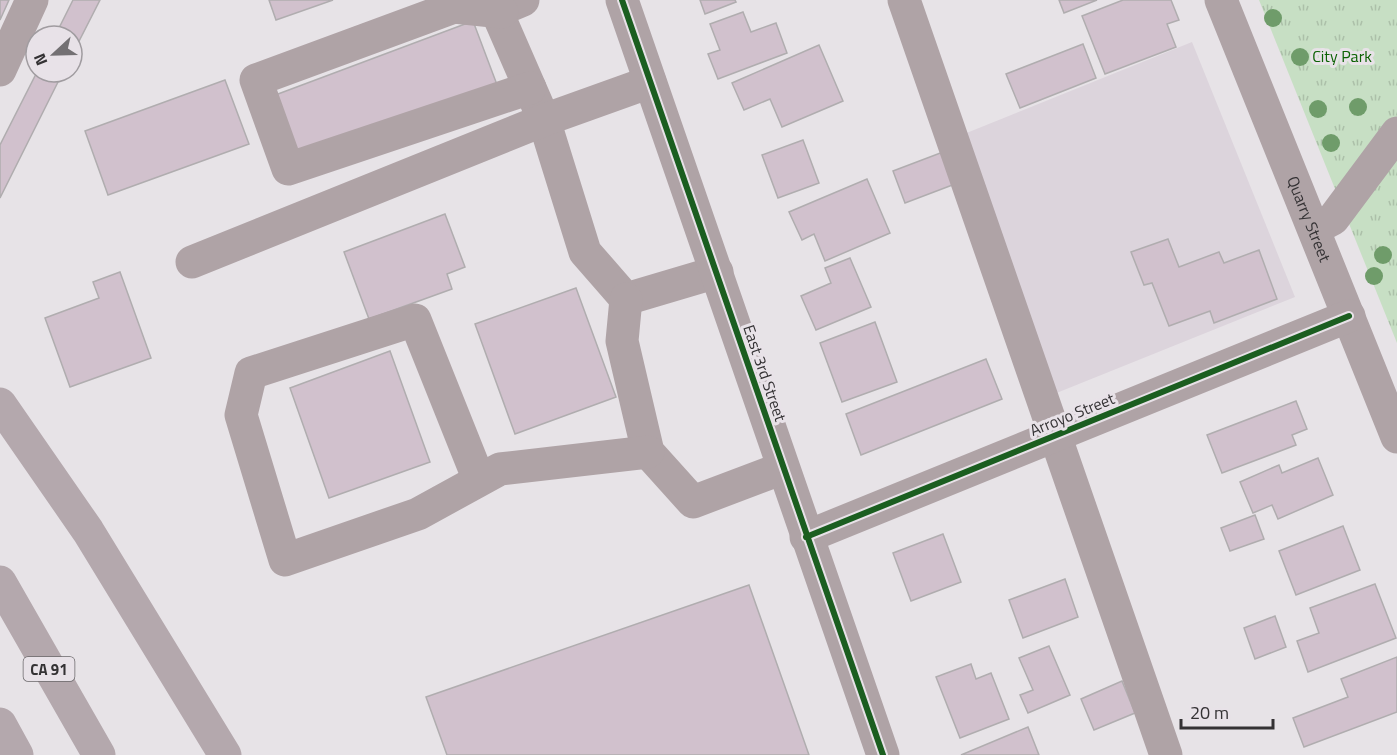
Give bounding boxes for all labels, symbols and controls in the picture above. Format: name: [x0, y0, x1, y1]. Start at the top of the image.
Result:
north arrow: [24, 24, 84, 84]
park label: City Park: [1312, 44, 1372, 68]
text: N: [27, 50, 53, 69]
street label: Quarry Street: [1281, 172, 1337, 266]
street label: East 3rd Street: [737, 321, 793, 425]
street label: Arroyo Street: [1026, 386, 1118, 442]
road number: CA 91: [23, 657, 74, 681]
scale bar: [1181, 692, 1272, 730]
text: 20 m: [1190, 699, 1229, 726]

